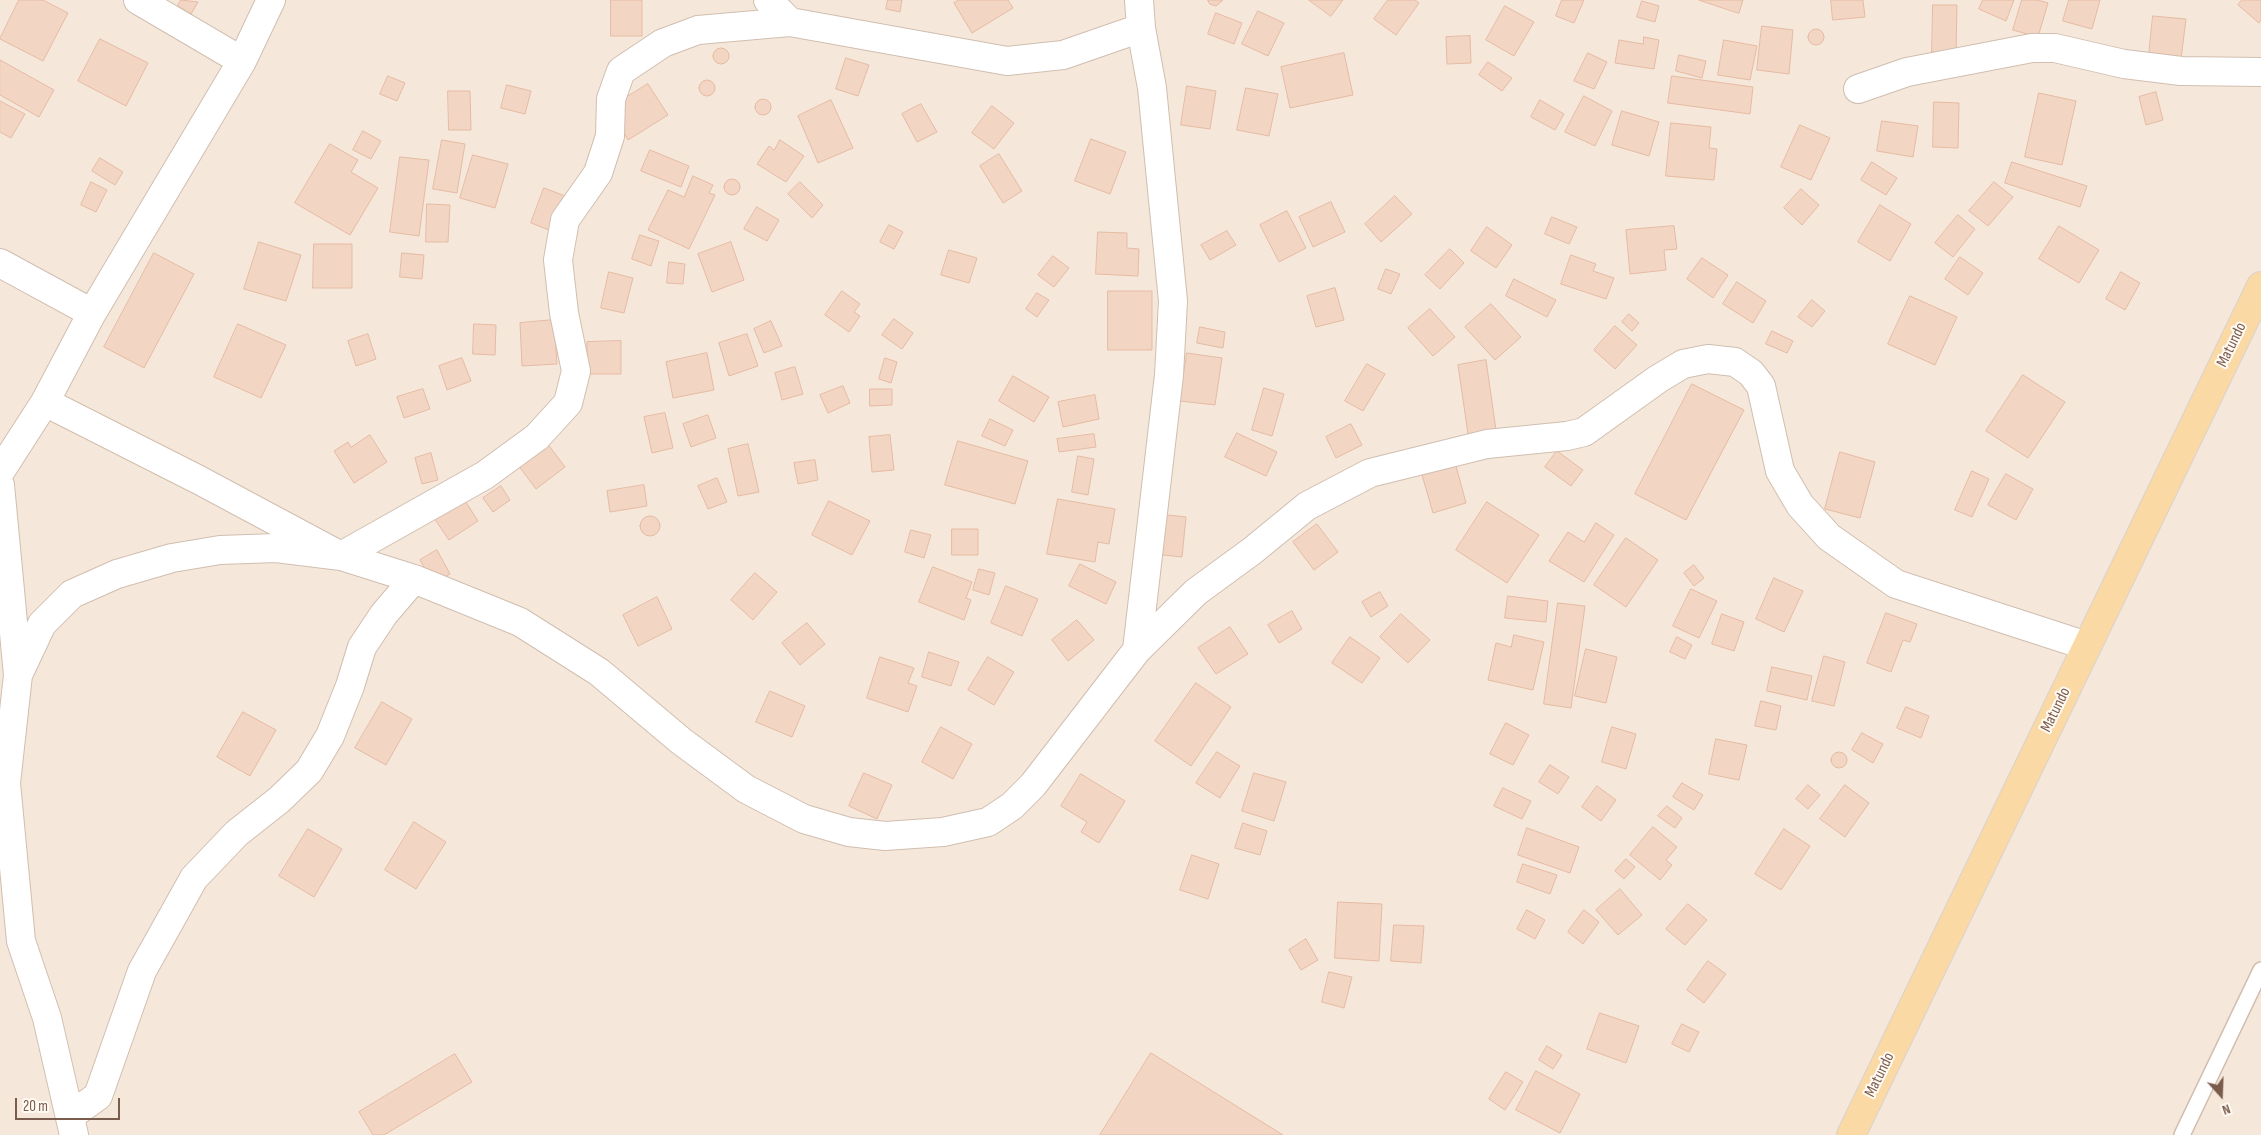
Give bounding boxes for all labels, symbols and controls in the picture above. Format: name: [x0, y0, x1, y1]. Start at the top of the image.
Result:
street label: Matundo: [2213, 319, 2251, 371]
street label: Matundo: [2037, 684, 2075, 736]
street label: Matundo: [1861, 1049, 1899, 1101]
north arrow: [2196, 1070, 2246, 1120]
scale bar: [18, 1088, 122, 1120]
text: 20 m: [23, 1097, 48, 1116]
text: N: [2220, 1100, 2233, 1119]

